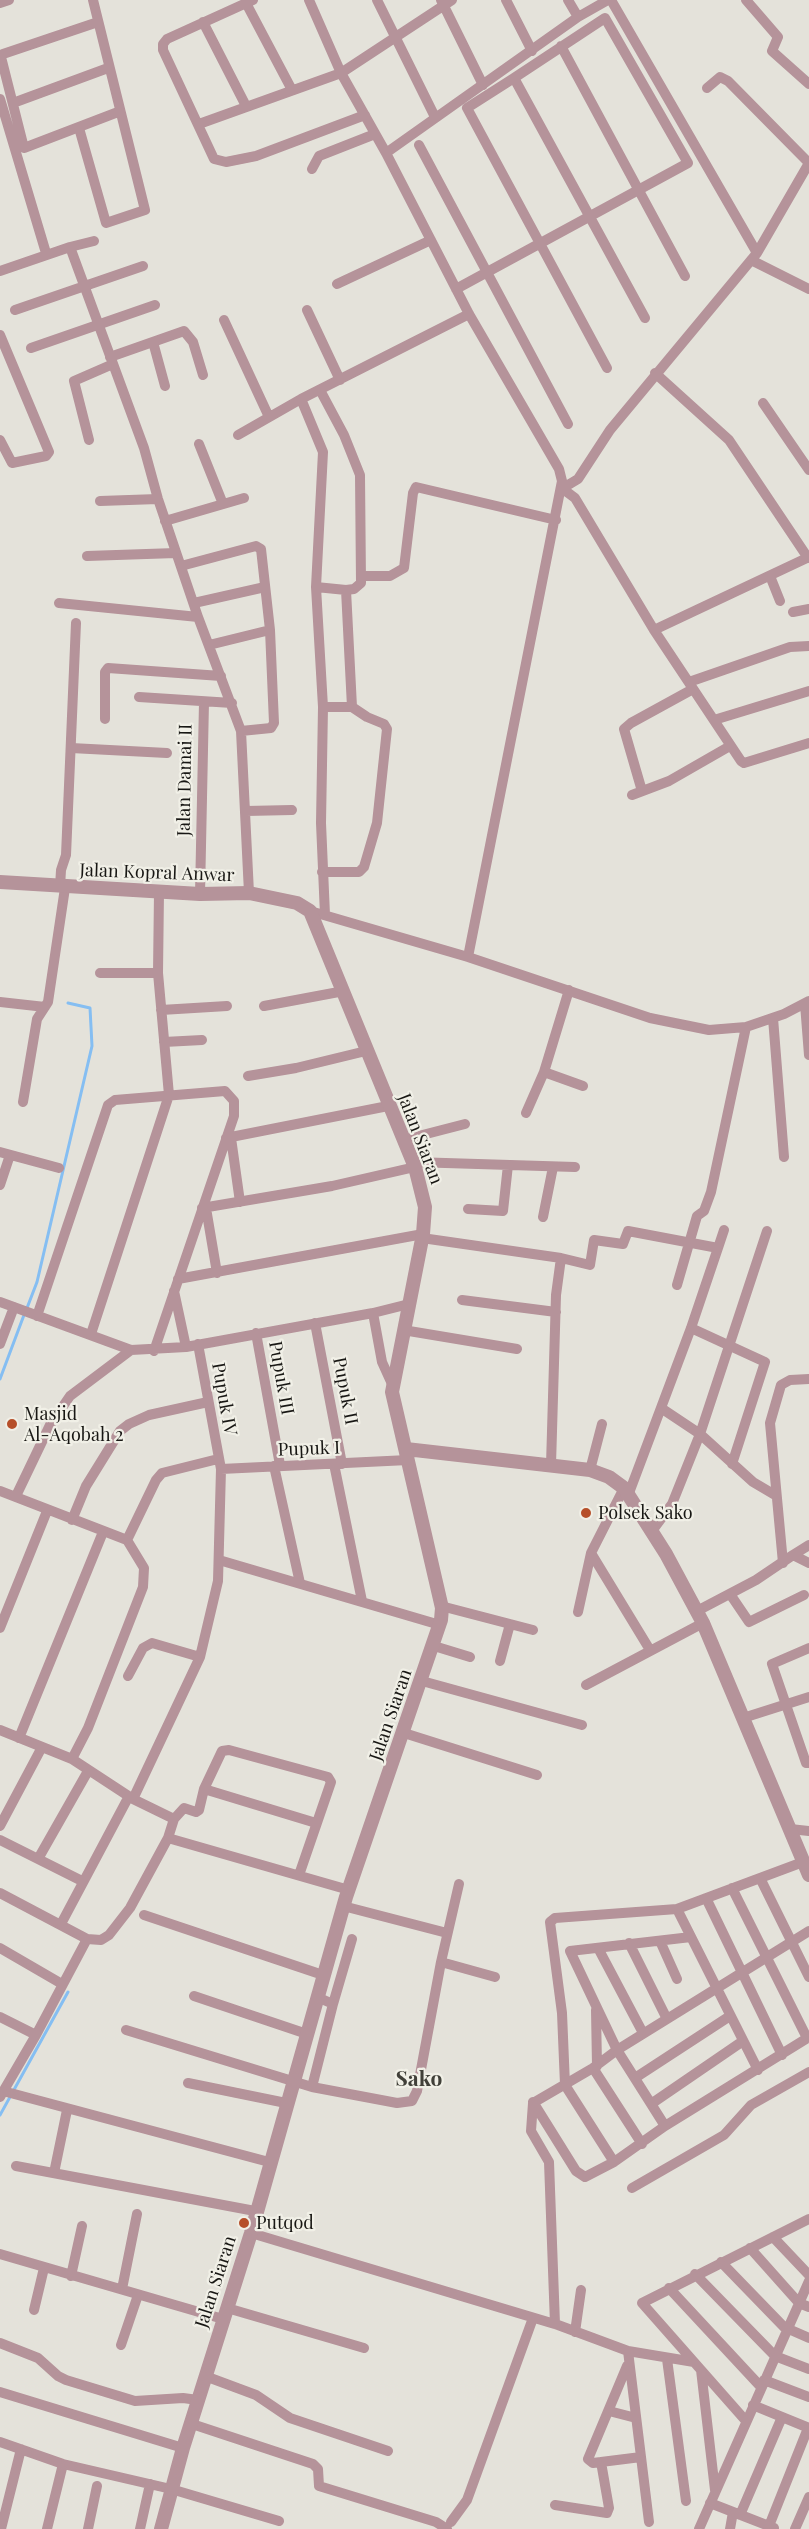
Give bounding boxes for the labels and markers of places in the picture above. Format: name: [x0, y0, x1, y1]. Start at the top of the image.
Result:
place label: Masjid Al-Aqobah 2: [24, 1403, 124, 1446]
marker: Masjid Al-Aqobah 2: [5, 1417, 19, 1431]
place label: Polsek Sako: [598, 1502, 693, 1524]
marker: Polsek Sako: [579, 1506, 593, 1520]
place label: Putqod: [256, 2212, 314, 2234]
marker: Putqod: [237, 2216, 251, 2230]

